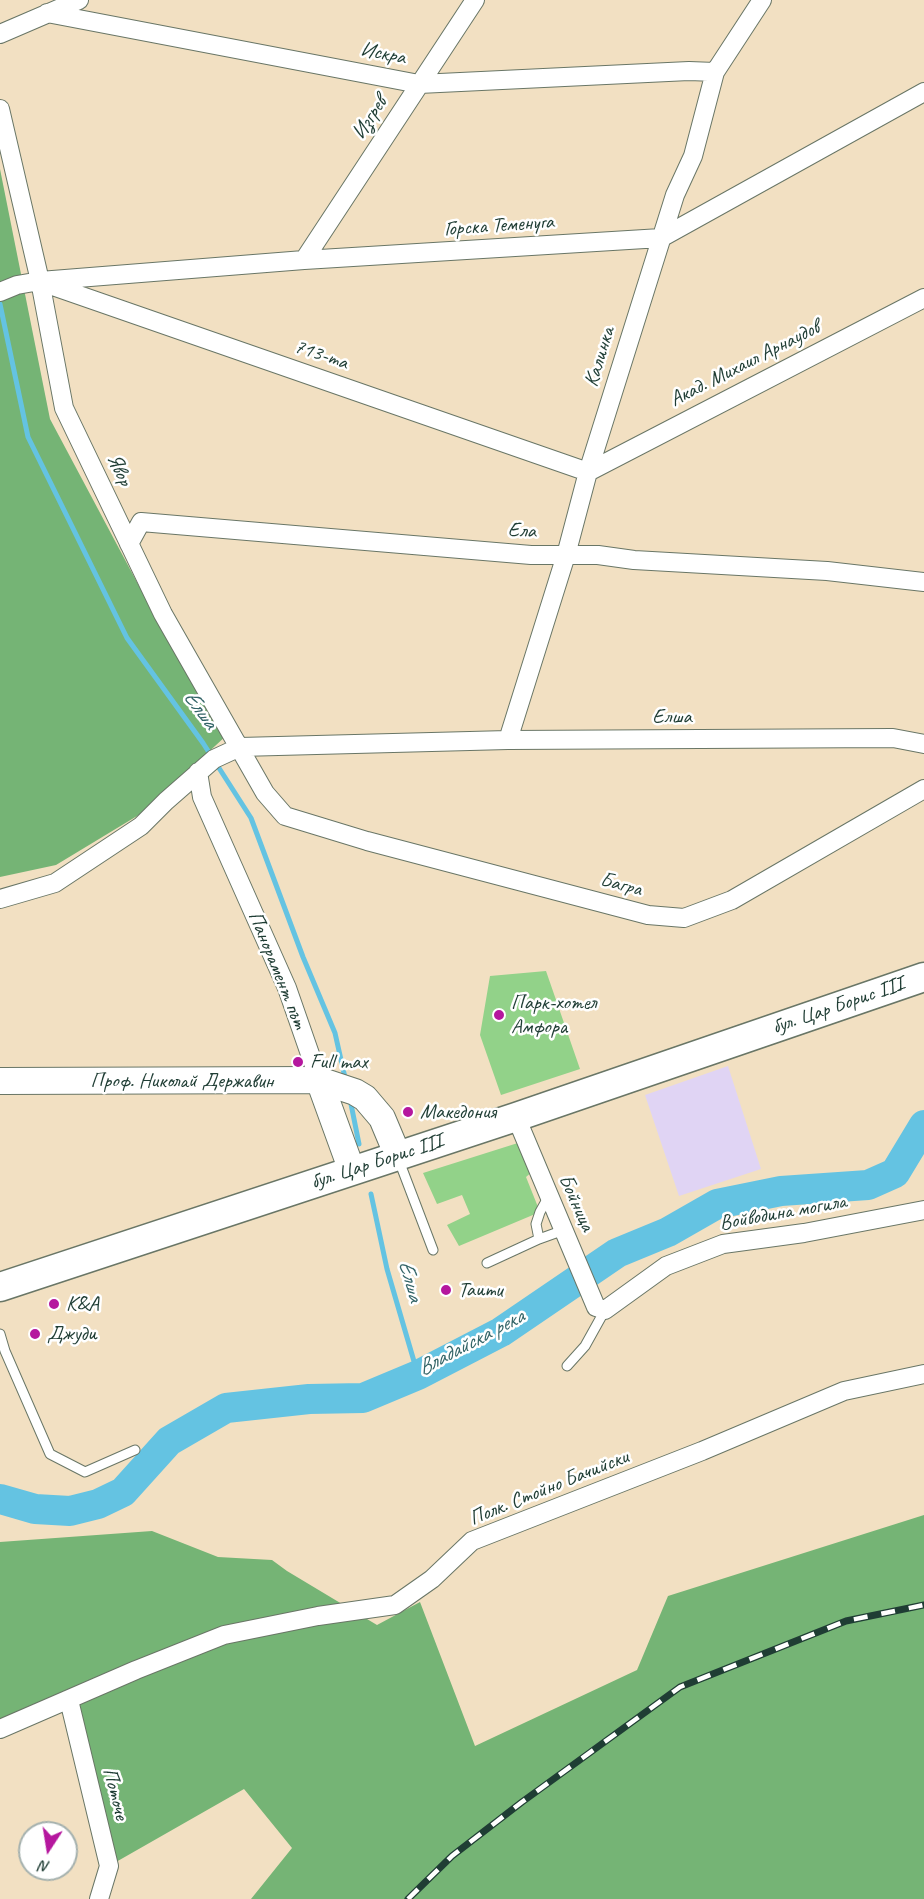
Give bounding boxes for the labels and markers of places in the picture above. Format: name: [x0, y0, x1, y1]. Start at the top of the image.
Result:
place label: Парк-хотел Амфора: [511, 990, 596, 1040]
marker: Парк-хотел Амфора: [492, 1008, 506, 1022]
place label: Full max: [310, 1049, 368, 1075]
marker: Full max: [291, 1055, 305, 1069]
place label: Македония: [420, 1099, 496, 1125]
marker: Македония: [401, 1105, 415, 1119]
place label: Таити: [458, 1277, 502, 1303]
marker: Таити: [439, 1283, 453, 1297]
place label: K&A: [66, 1291, 99, 1317]
marker: K&A: [47, 1297, 61, 1311]
place label: Джуди: [47, 1321, 97, 1347]
marker: Джуди: [28, 1327, 42, 1341]

